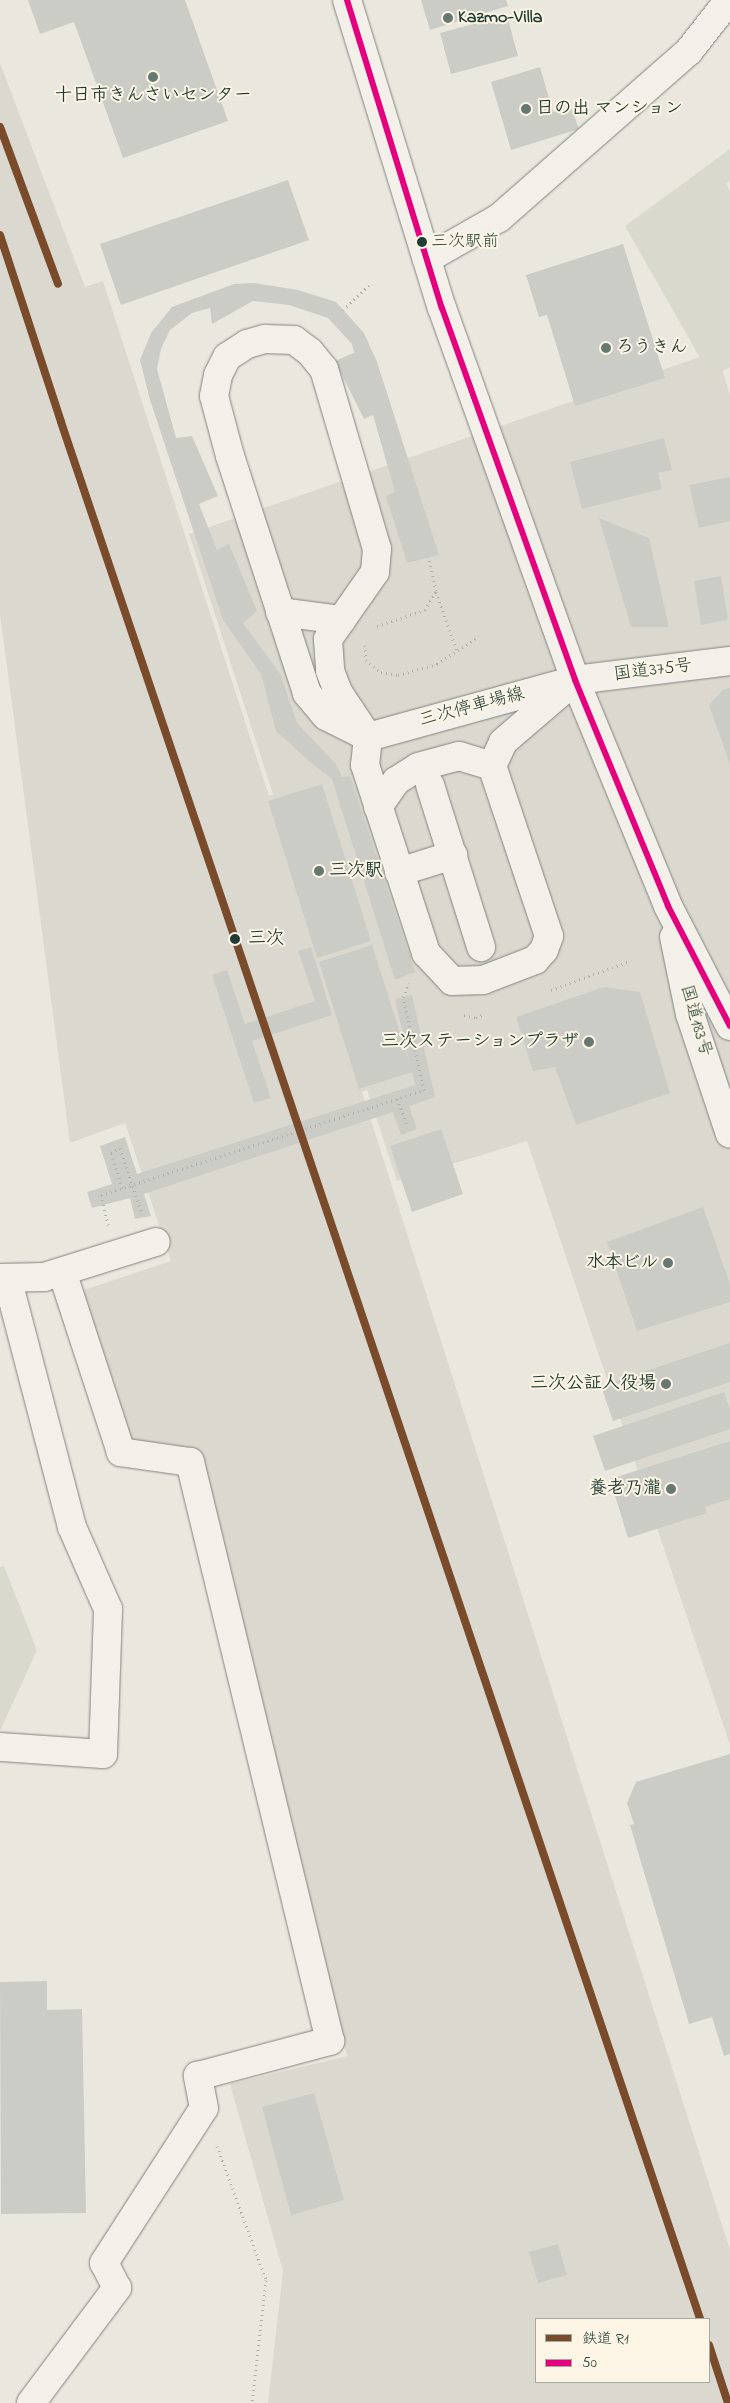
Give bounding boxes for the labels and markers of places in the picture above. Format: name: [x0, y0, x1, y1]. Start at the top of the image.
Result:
place label: Kazmo-Villa: [458, 7, 542, 29]
marker: Kazmo-Villa: [442, 12, 454, 24]
marker: 十日市きんさいセンター: [147, 71, 159, 83]
place label: 十日市きんさいセンター: [54, 85, 252, 107]
place label: 日の出 マンション: [536, 98, 684, 120]
marker: 日の出 マンション: [520, 103, 532, 115]
place label: 三次駅前: [431, 232, 499, 252]
marker: 三次駅前: [417, 237, 427, 247]
place label: ろうきん: [616, 337, 688, 359]
marker: ろうきん: [600, 342, 612, 354]
place label: 三次駅: [329, 860, 383, 882]
marker: 三次駅: [313, 865, 325, 877]
place label: 三次: [248, 928, 284, 950]
marker: 三次: [226, 930, 244, 948]
place label: 三次ステーションプラザ: [381, 1031, 579, 1053]
marker: 三次ステーションプラザ: [583, 1036, 595, 1048]
place label: 水本ビル: [586, 1252, 658, 1274]
marker: 水本ビル: [662, 1257, 674, 1269]
place label: 三次公証人役場: [530, 1373, 656, 1395]
marker: 三次公証人役場: [660, 1378, 672, 1390]
place label: 養老乃瀧: [589, 1478, 661, 1500]
marker: 養老乃瀧: [665, 1483, 677, 1495]

